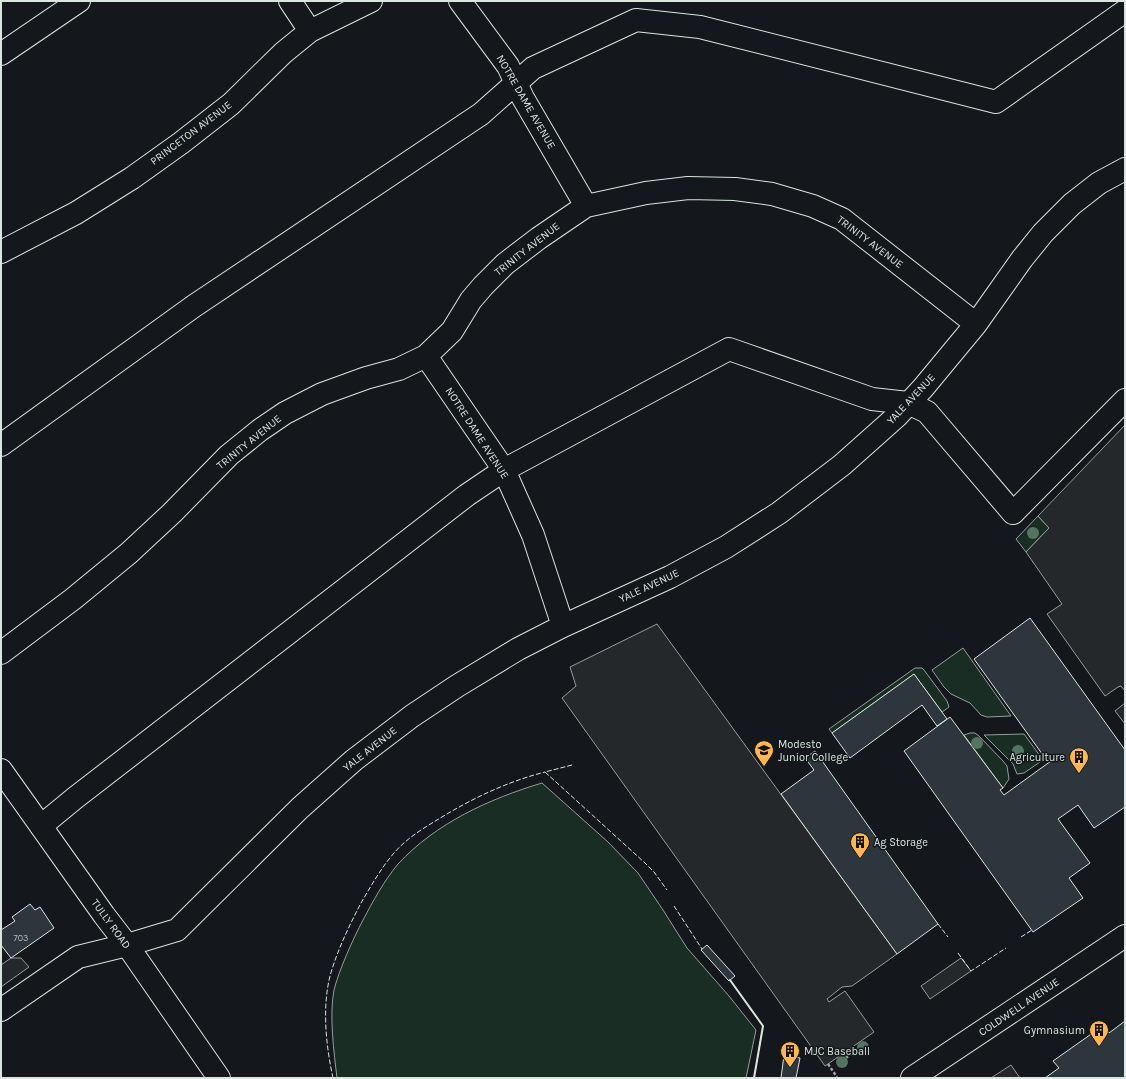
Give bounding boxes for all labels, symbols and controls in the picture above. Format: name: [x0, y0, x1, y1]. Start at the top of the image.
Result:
street label: NOTRE DAME AVENUE: [494, 53, 558, 151]
street label: PRINCETON AVENUE: [148, 98, 234, 168]
street label: TRINITY AVENUE: [834, 213, 906, 271]
street label: TRINITY AVENUE: [492, 219, 562, 279]
street label: YALE AVENUE: [884, 371, 938, 427]
street label: NOTRE DAME AVENUE: [443, 385, 511, 481]
street label: TRINITY AVENUE: [214, 412, 284, 472]
street label: YALE AVENUE: [617, 566, 681, 606]
street label: YALE AVENUE: [340, 724, 400, 774]
place label: Modesto Junior College: [778, 738, 848, 764]
school or university icon: Modesto Junior College: [753, 739, 775, 767]
building icon: Agriculture: [1068, 746, 1090, 774]
place label: Agriculture: [1009, 751, 1065, 764]
building icon: Ag Storage: [849, 831, 871, 859]
place label: Ag Storage: [874, 836, 928, 849]
street label: TULLY ROAD: [89, 897, 133, 951]
house number: 703: [14, 933, 28, 943]
street label: COLDWELL AVENUE: [976, 975, 1062, 1039]
building icon: Gymnasium: [1088, 1019, 1110, 1047]
place label: Gymnasium: [1024, 1024, 1085, 1037]
building icon: MJC Baseball: [779, 1040, 801, 1068]
place label: MJC Baseball: [804, 1045, 870, 1058]

